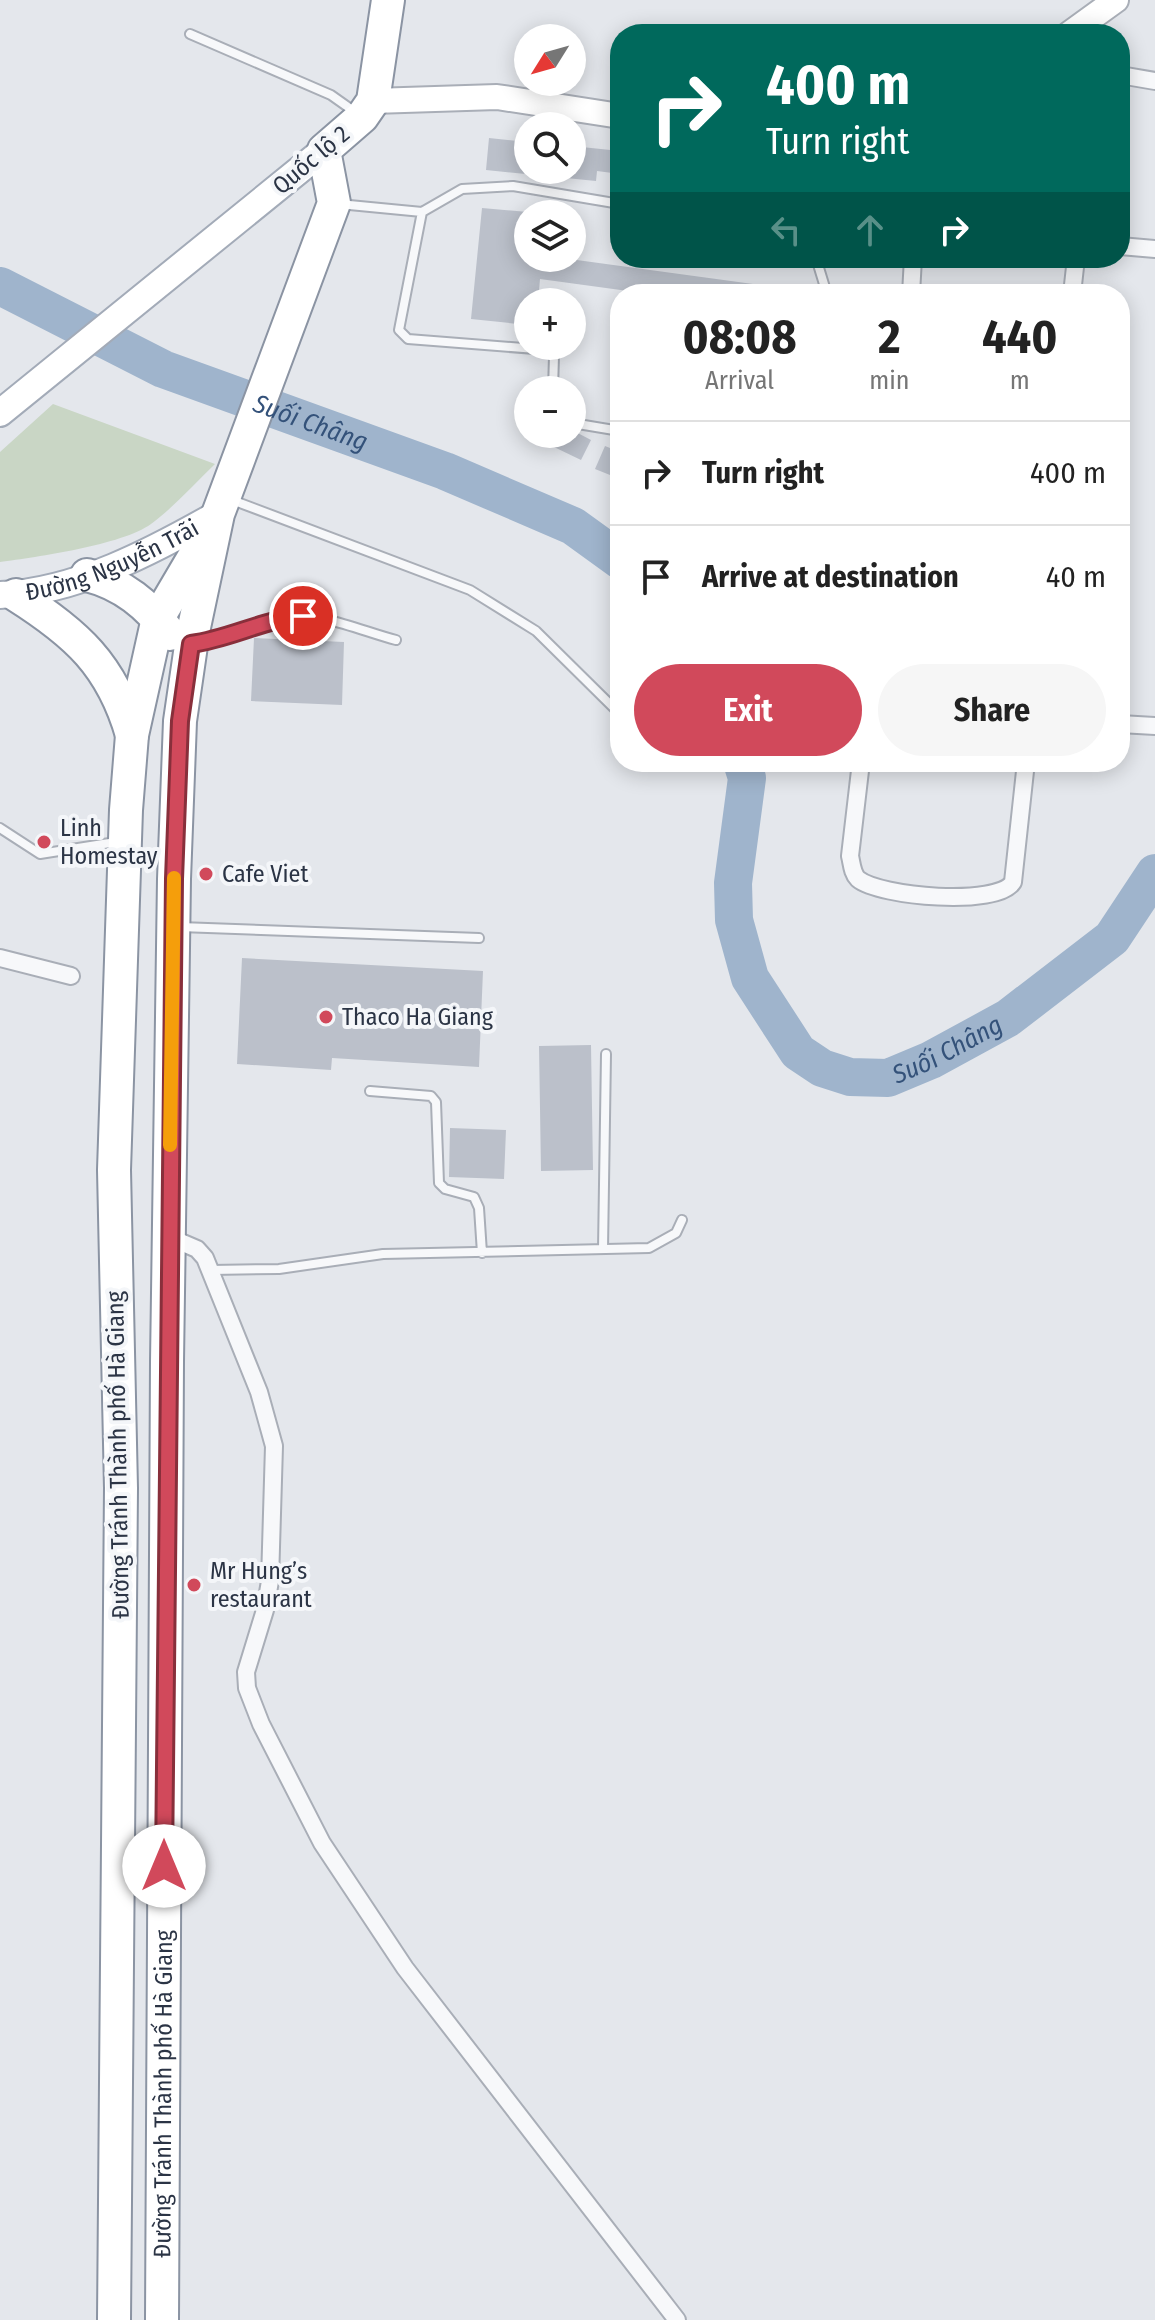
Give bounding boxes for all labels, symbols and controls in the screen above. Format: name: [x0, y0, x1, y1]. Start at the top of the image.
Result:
north arrow: [514, 24, 586, 96]
map controls: [514, 24, 586, 448]
text: 400 m: [766, 52, 910, 119]
icon: right: [634, 56, 738, 160]
button: search: [514, 112, 586, 184]
street label: Quốc lộ 2: [267, 120, 355, 200]
text: Turn right: [766, 120, 909, 164]
button: layers: [514, 200, 586, 272]
icon: left: [764, 208, 808, 252]
icon: ahead: [848, 208, 892, 252]
icon: right: [932, 208, 976, 252]
button: +: [514, 288, 586, 360]
text: 08:08: [683, 308, 797, 366]
text: 2: [878, 308, 900, 366]
text: 440: [982, 308, 1057, 366]
text: Arrival: [705, 365, 774, 396]
text: min: [869, 365, 909, 396]
text: m: [1010, 365, 1030, 396]
button: −: [514, 376, 586, 448]
water label: Suối Châng: [248, 388, 372, 458]
icon: right: [634, 451, 678, 495]
text: Turn right: [702, 455, 824, 491]
text: 400 m: [1030, 455, 1106, 491]
street label: Đường Nguyễn Trãi: [23, 514, 203, 606]
icon: arrive: [634, 555, 678, 599]
text: Arrive at destination: [702, 559, 959, 595]
text: 40 m: [1046, 559, 1106, 595]
pin: [269, 582, 337, 650]
icon: arrive: [281, 594, 325, 638]
button: Exit: [634, 664, 862, 756]
button: Share: [878, 664, 1106, 756]
place label: Linh Homestay: [60, 814, 158, 870]
marker: Linh Homestay: [35, 833, 53, 851]
place label: Cafe Viet: [222, 860, 308, 888]
marker: Cafe Viet: [197, 865, 215, 883]
place label: Thaco Ha Giang: [342, 1003, 494, 1031]
marker: Thaco Ha Giang: [317, 1008, 335, 1026]
water label: Suối Châng: [887, 1009, 1008, 1091]
street label: Đường Tránh Thành phố Hà Giang: [101, 1290, 135, 1619]
place label: Mr Hung’s restaurant: [210, 1557, 312, 1613]
marker: Mr Hung’s restaurant: [185, 1576, 203, 1594]
position arrow: [122, 1824, 206, 1908]
street label: Đường Tránh Thành phố Hà Giang: [148, 1929, 178, 2258]

